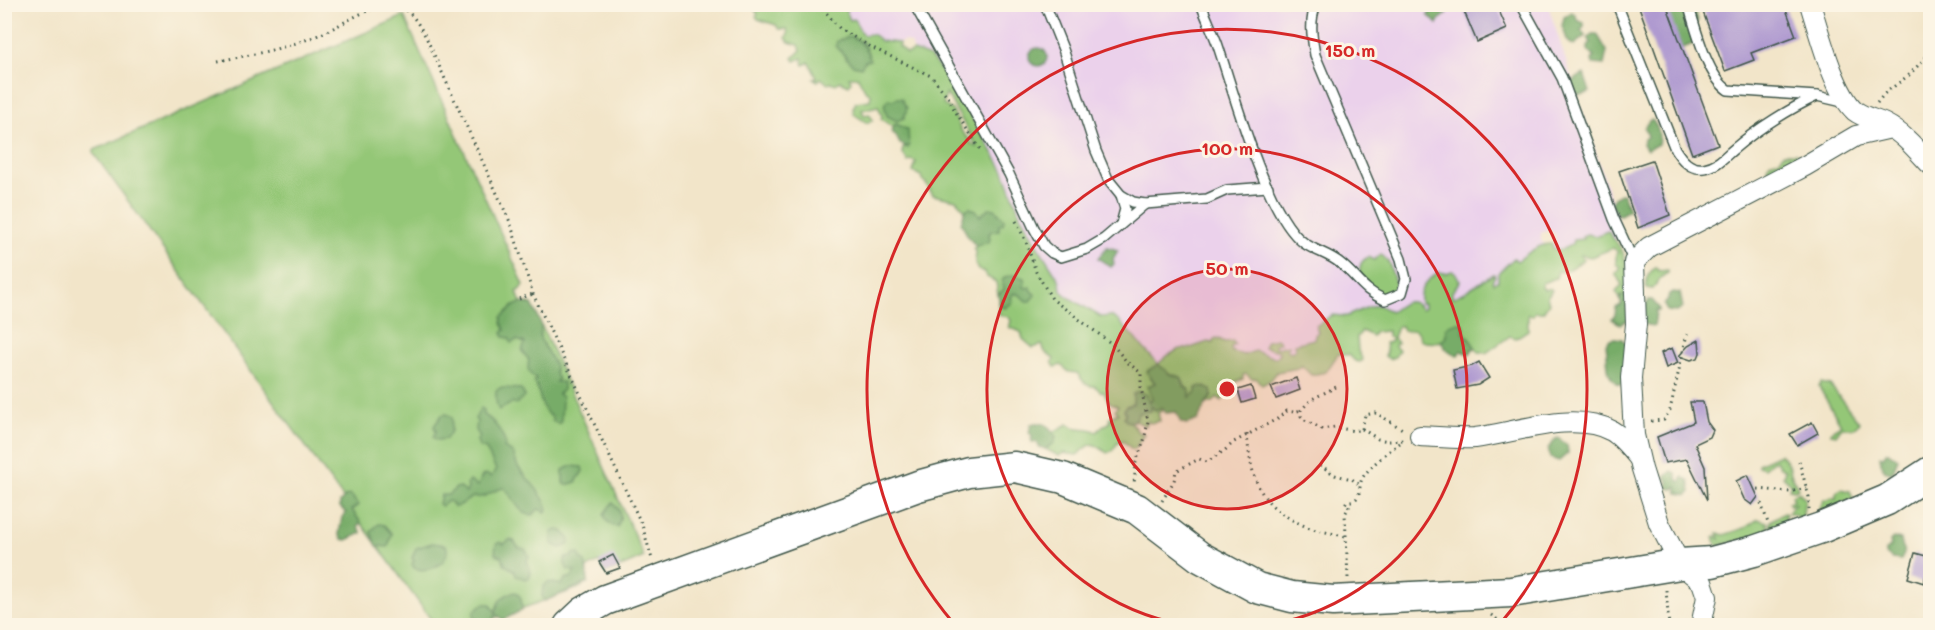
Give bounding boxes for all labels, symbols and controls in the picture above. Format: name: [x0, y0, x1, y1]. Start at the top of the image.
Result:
text: 150 m: [1325, 38, 1375, 62]
text: 100 m: [1201, 136, 1253, 160]
text: 50 m: [1206, 256, 1248, 280]
centre of rings: [1217, 379, 1237, 399]

